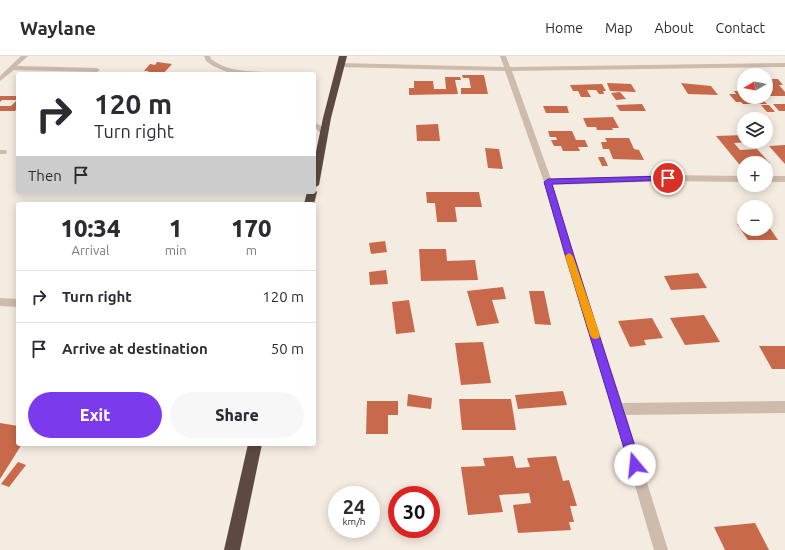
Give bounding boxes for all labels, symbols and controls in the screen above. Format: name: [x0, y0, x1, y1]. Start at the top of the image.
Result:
text: Waylane: [20, 17, 96, 39]
text: Home: [545, 20, 583, 36]
text: Map: [605, 20, 633, 36]
text: About: [655, 20, 694, 36]
text: Contact: [716, 20, 765, 36]
north arrow: [737, 68, 773, 104]
map controls: [737, 68, 773, 236]
icon: right: [28, 88, 80, 140]
text: 120 m: [94, 88, 172, 119]
button: layers: [737, 112, 773, 148]
text: Turn right: [94, 121, 174, 141]
button: +: [737, 156, 773, 192]
pin: [651, 161, 685, 195]
icon: arrive: [70, 164, 92, 186]
text: Then: [28, 167, 62, 184]
icon: arrive: [657, 167, 679, 189]
button: −: [737, 200, 773, 236]
text: 10:34: [60, 215, 120, 242]
text: 1: [169, 215, 182, 242]
text: 170: [231, 215, 272, 242]
text: Arrival: [71, 243, 109, 257]
text: min: [165, 243, 187, 257]
text: m: [246, 243, 257, 257]
icon: right: [28, 286, 50, 308]
text: Turn right: [62, 288, 132, 305]
text: 120 m: [262, 288, 304, 305]
icon: arrive: [28, 338, 50, 360]
text: Arrive at destination: [62, 340, 208, 357]
text: 50 m: [271, 340, 304, 357]
button: Exit: [28, 392, 162, 438]
button: Share: [170, 392, 304, 438]
position arrow: [614, 444, 656, 486]
speed limit sign: 30: [388, 486, 440, 538]
text: 24: [343, 495, 365, 518]
text: km/h: [342, 516, 366, 527]

